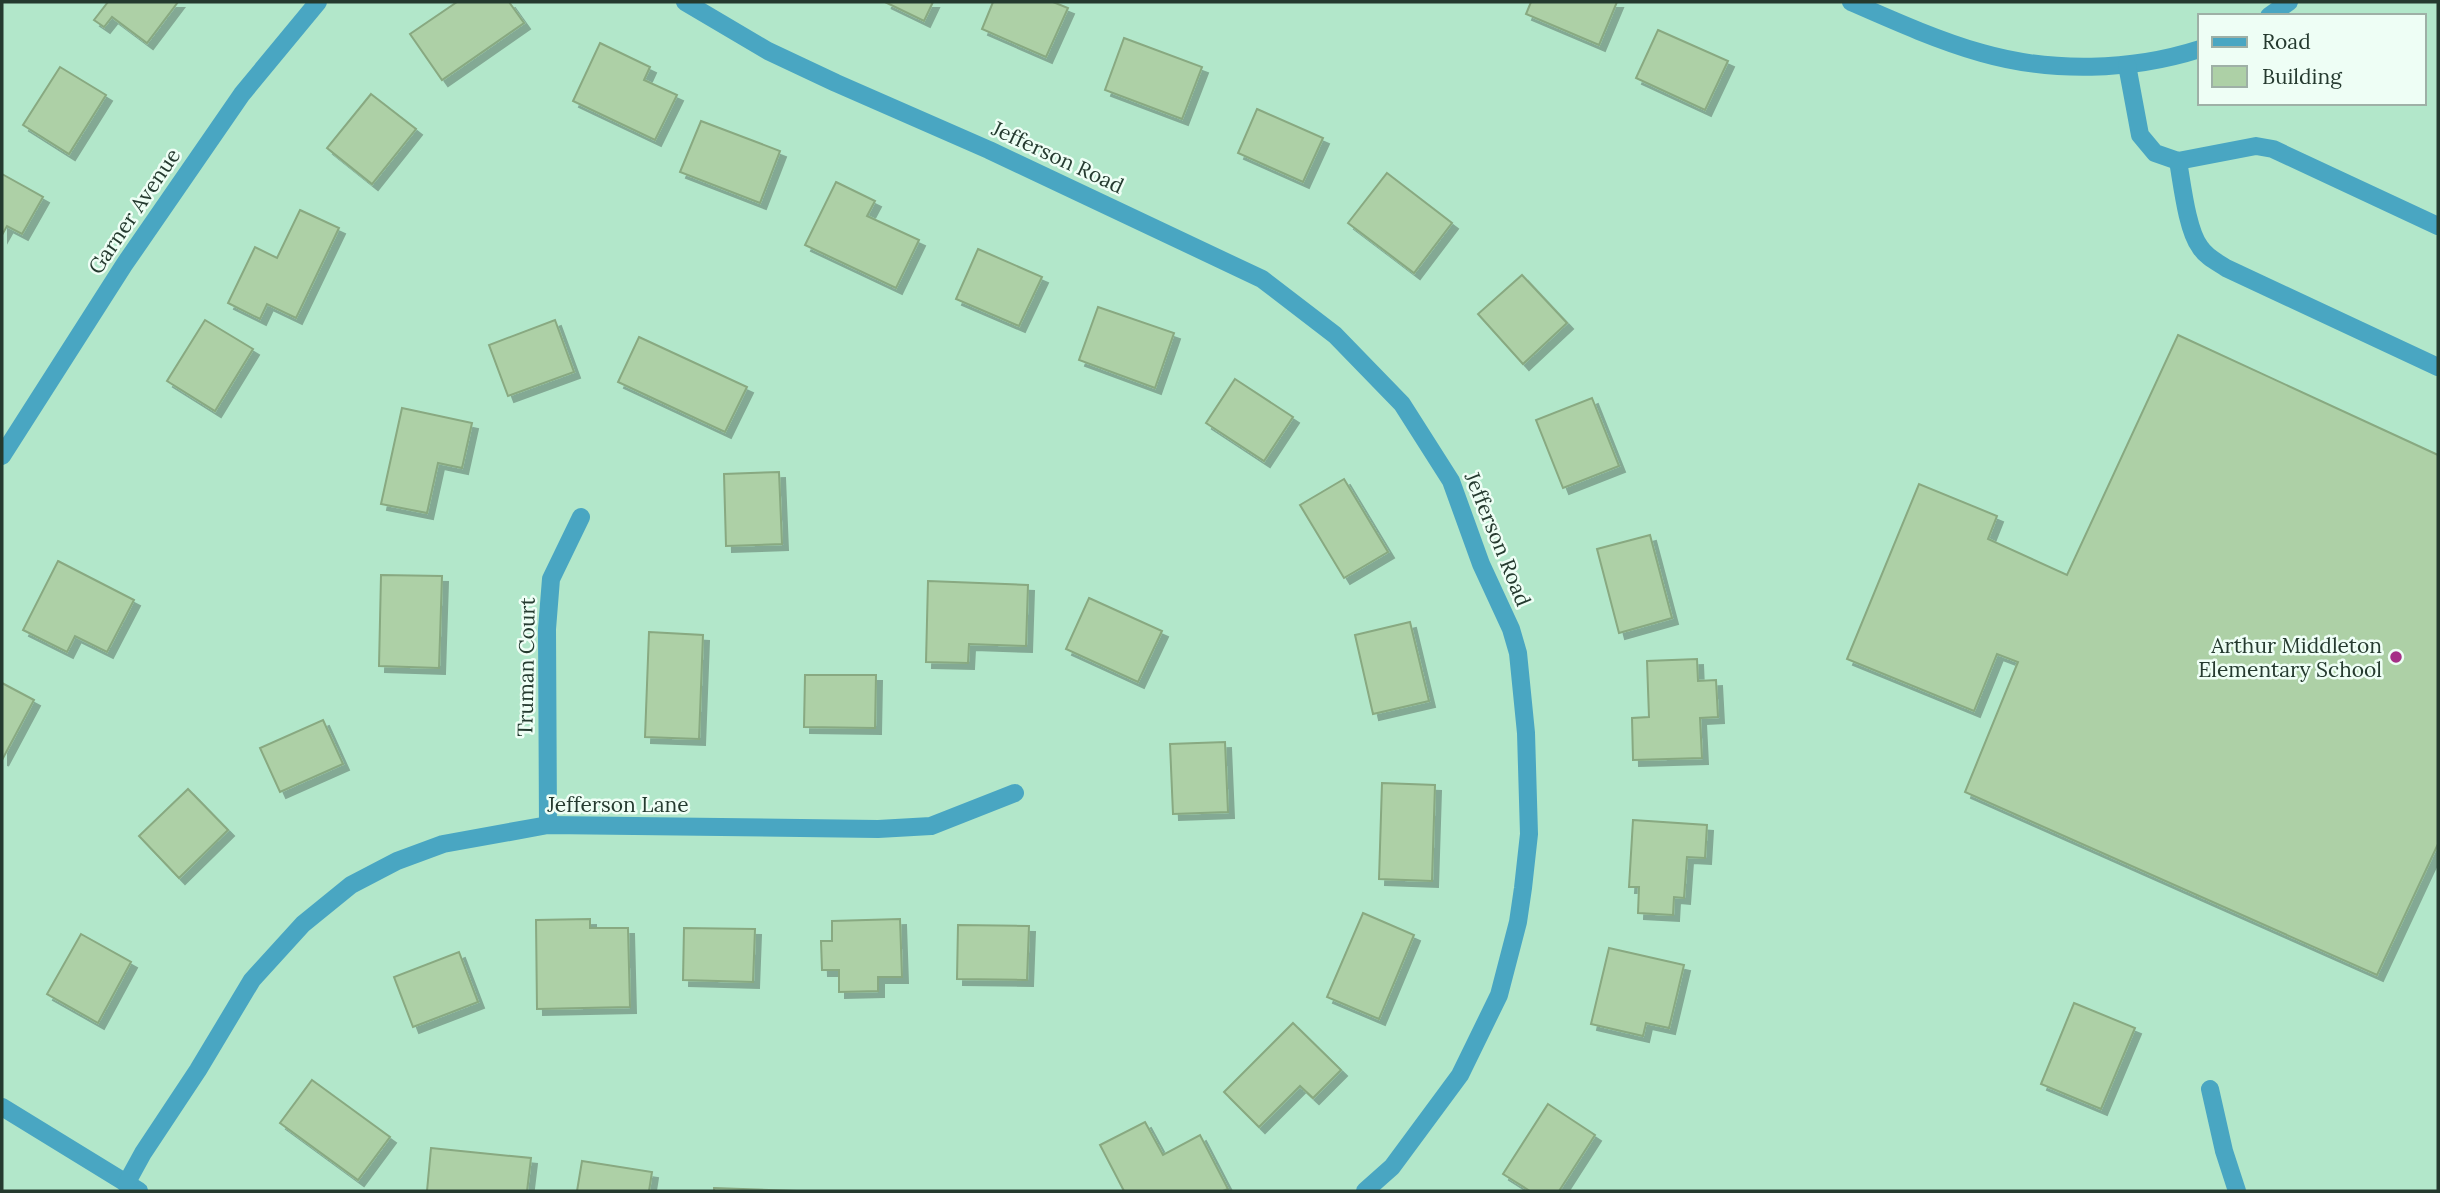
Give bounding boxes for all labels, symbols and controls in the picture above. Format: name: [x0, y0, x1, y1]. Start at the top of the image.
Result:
legend: [2198, 14, 2426, 105]
text: Road: [2262, 28, 2311, 55]
text: Building: [2262, 63, 2342, 90]
street label: Jefferson Road: [987, 114, 1128, 199]
street label: Garner Avenue: [82, 143, 186, 279]
street label: Jefferson Road: [1458, 467, 1537, 610]
street label: Truman Court: [511, 596, 541, 737]
place label: Arthur Middleton Elementary School: [2198, 632, 2382, 683]
marker: Arthur Middleton Elementary School: [2388, 649, 2404, 665]
street label: Jefferson Lane: [546, 791, 689, 818]

